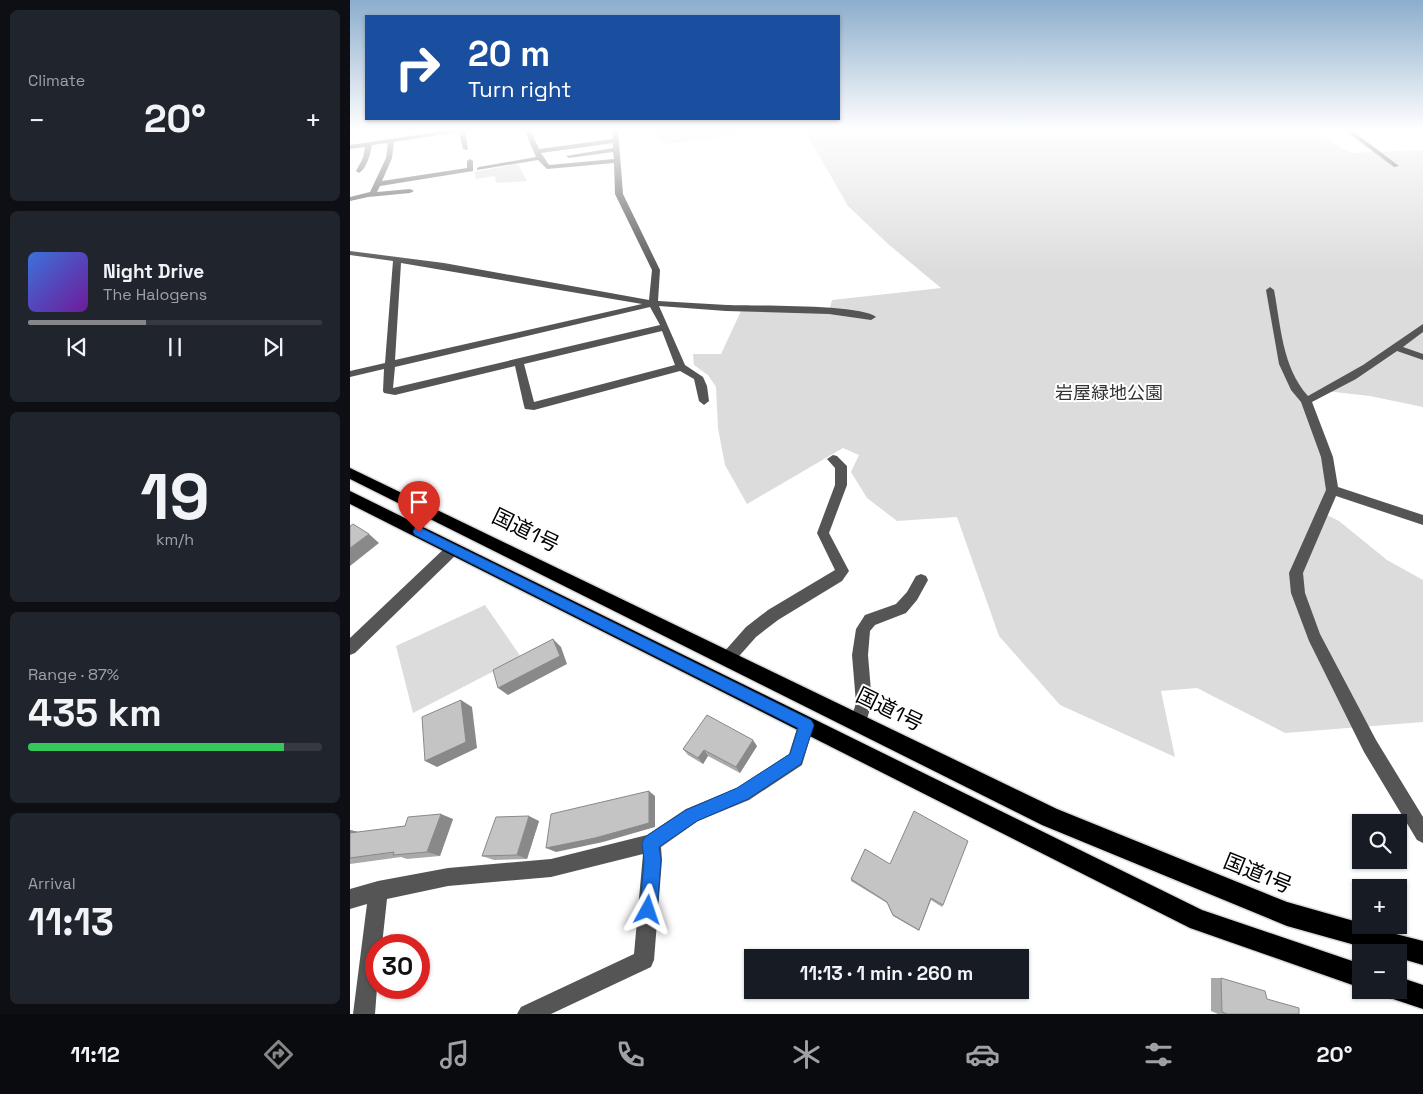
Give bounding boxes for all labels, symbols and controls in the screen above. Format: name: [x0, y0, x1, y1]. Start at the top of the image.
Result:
text: 20 m: [468, 32, 550, 76]
icon: right: [385, 35, 450, 100]
text: Climate: [28, 70, 85, 91]
text: Turn right: [468, 75, 571, 103]
text: 20°: [144, 95, 206, 143]
text: −: [28, 102, 45, 138]
text: +: [305, 102, 322, 138]
text: Night Drive: [103, 259, 204, 284]
text: The Halogens: [103, 284, 207, 305]
icon: previous: [63, 333, 91, 361]
icon: pause: [161, 333, 189, 361]
icon: next: [259, 333, 287, 361]
park label: 岩屋緑地公園: [1055, 381, 1163, 404]
text: 19: [140, 455, 210, 538]
pin: [398, 481, 440, 532]
icon: arrive: [405, 488, 433, 516]
street label: 国道1号: [488, 502, 564, 558]
text: km/h: [156, 529, 194, 550]
text: Range · 87%: [28, 664, 119, 685]
street label: 国道1号: [852, 681, 928, 737]
text: 435 km: [28, 689, 162, 737]
map controls: [1352, 814, 1407, 999]
button: search: [1352, 814, 1407, 869]
street label: 国道1号: [1220, 847, 1296, 899]
text: Arrival: [28, 873, 76, 894]
button: +: [1352, 879, 1407, 934]
position arrow: [621, 883, 673, 935]
text: 11:13: [28, 898, 114, 946]
speed limit sign: 30: [365, 934, 430, 999]
button: −: [1352, 944, 1407, 999]
text: 11:13 · 1 min · 260 m: [800, 961, 973, 986]
icon: directions: [261, 1037, 296, 1072]
icon: music: [437, 1037, 472, 1072]
icon: phone: [613, 1037, 648, 1072]
icon: climate: [789, 1037, 824, 1072]
icon: car: [965, 1037, 1000, 1072]
icon: filters: [1141, 1037, 1176, 1072]
text: 11:12: [70, 1040, 120, 1068]
text: 20°: [1317, 1040, 1353, 1068]

